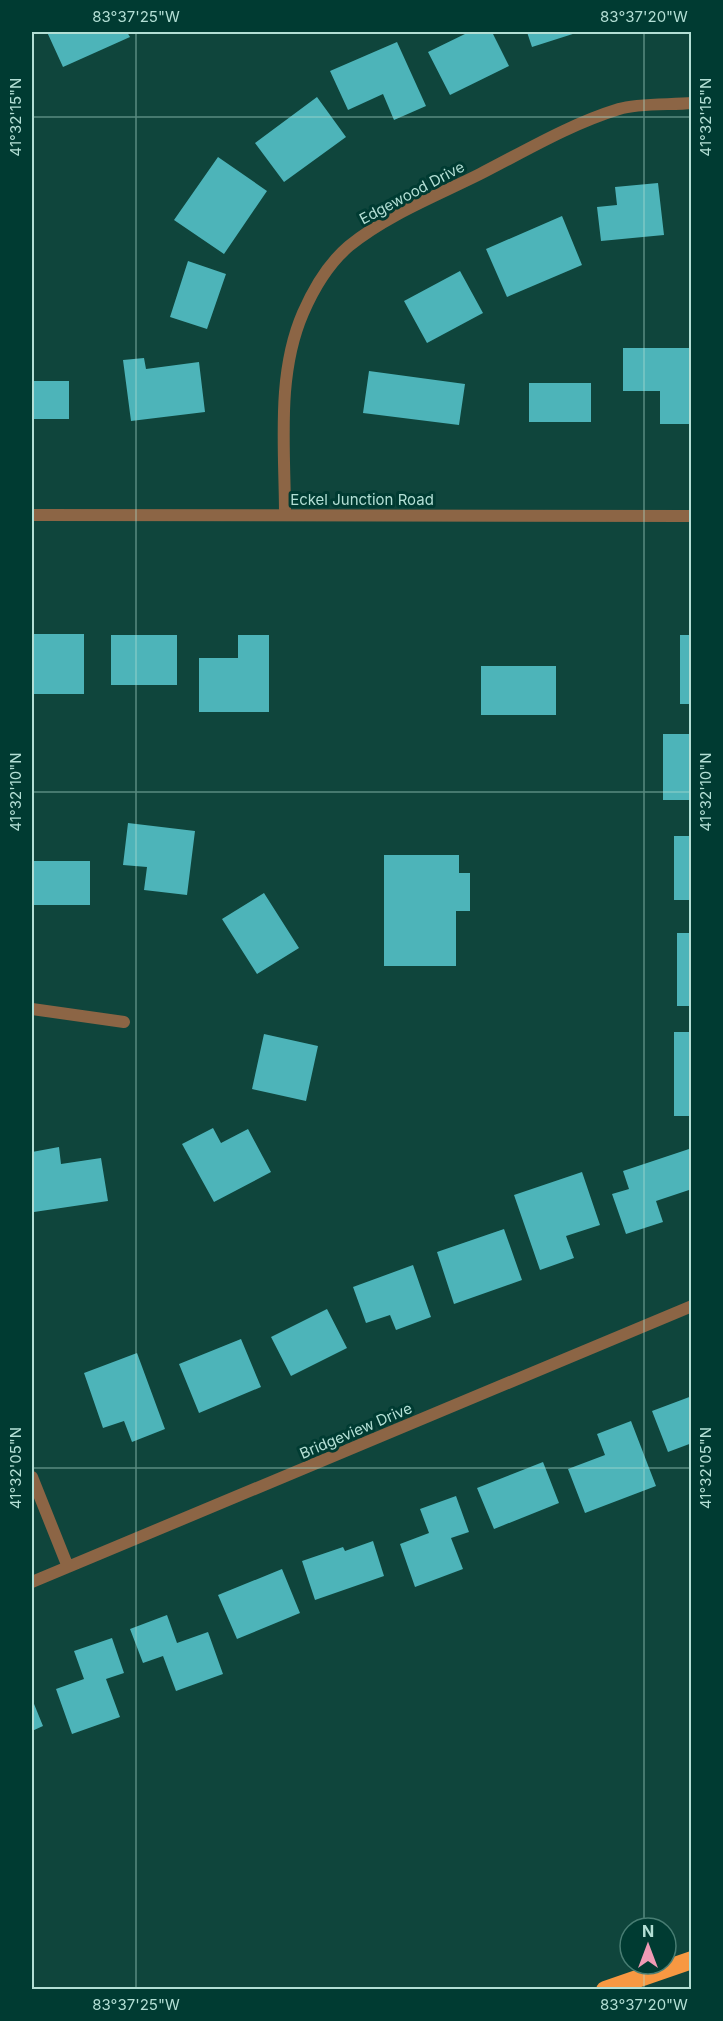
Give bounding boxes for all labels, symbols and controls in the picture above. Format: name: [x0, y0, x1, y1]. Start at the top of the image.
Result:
text: 83°37'25"W: [92, 7, 180, 26]
text: 83°37'20"W: [600, 7, 688, 26]
text: 41°32'15"N: [6, 78, 25, 156]
text: 41°32'15"N: [696, 78, 715, 156]
street label: Edgewood Drive: [356, 157, 468, 228]
street label: Eckel Junction Road: [290, 490, 434, 509]
text: 41°32'10"N: [6, 752, 25, 832]
text: 41°32'10"N: [696, 752, 715, 832]
street label: Bridgeview Drive: [297, 1398, 415, 1463]
text: 41°32'05"N: [6, 1427, 25, 1509]
text: 41°32'05"N: [696, 1427, 715, 1509]
north arrow: [618, 1916, 678, 1976]
text: N: [642, 1921, 654, 1941]
text: 83°37'25"W: [92, 1995, 180, 2014]
text: 83°37'20"W: [600, 1995, 688, 2014]

